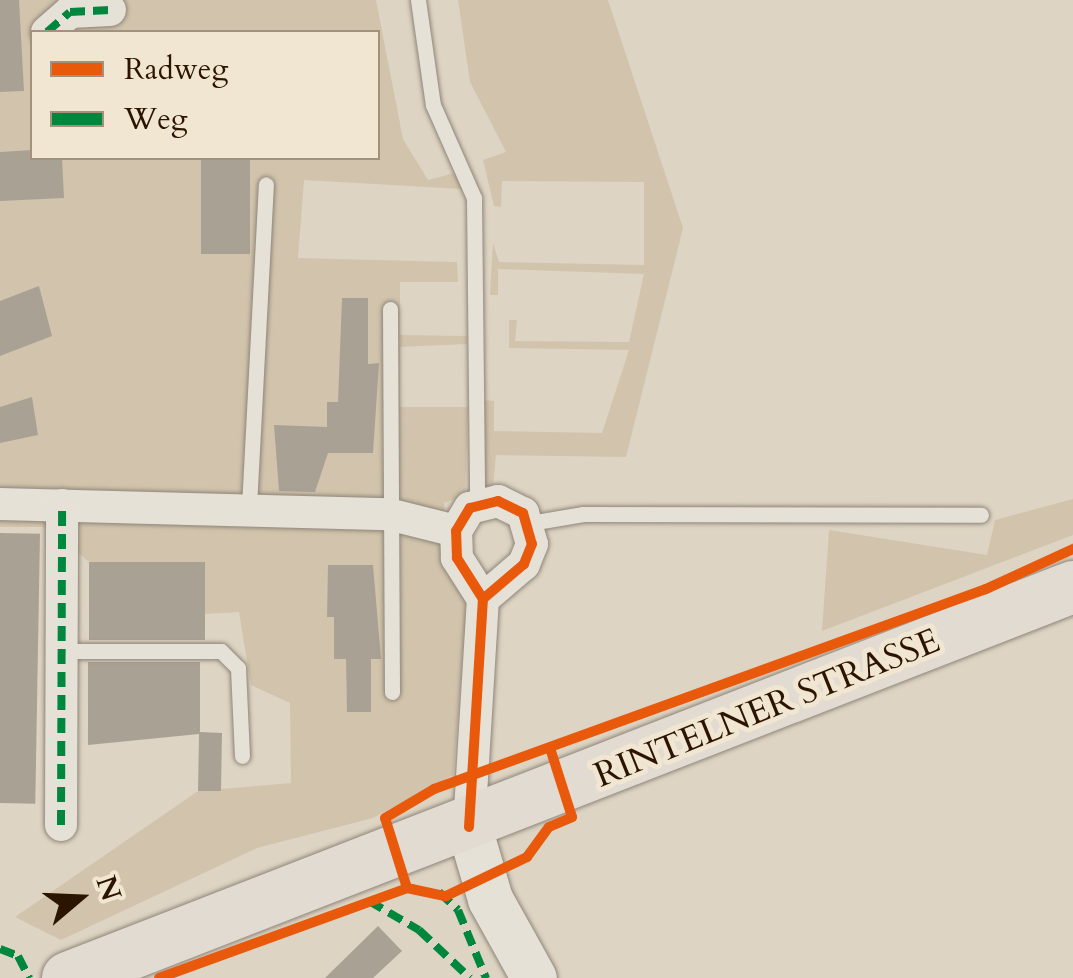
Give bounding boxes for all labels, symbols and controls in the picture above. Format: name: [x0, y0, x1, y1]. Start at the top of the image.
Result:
legend: [30, 30, 380, 160]
text: Radweg: [124, 49, 228, 90]
text: Weg: [124, 99, 188, 140]
street label: RINTELNER STRASSE: [588, 619, 946, 797]
north arrow: [30, 848, 130, 948]
text: N: [86, 871, 130, 906]

